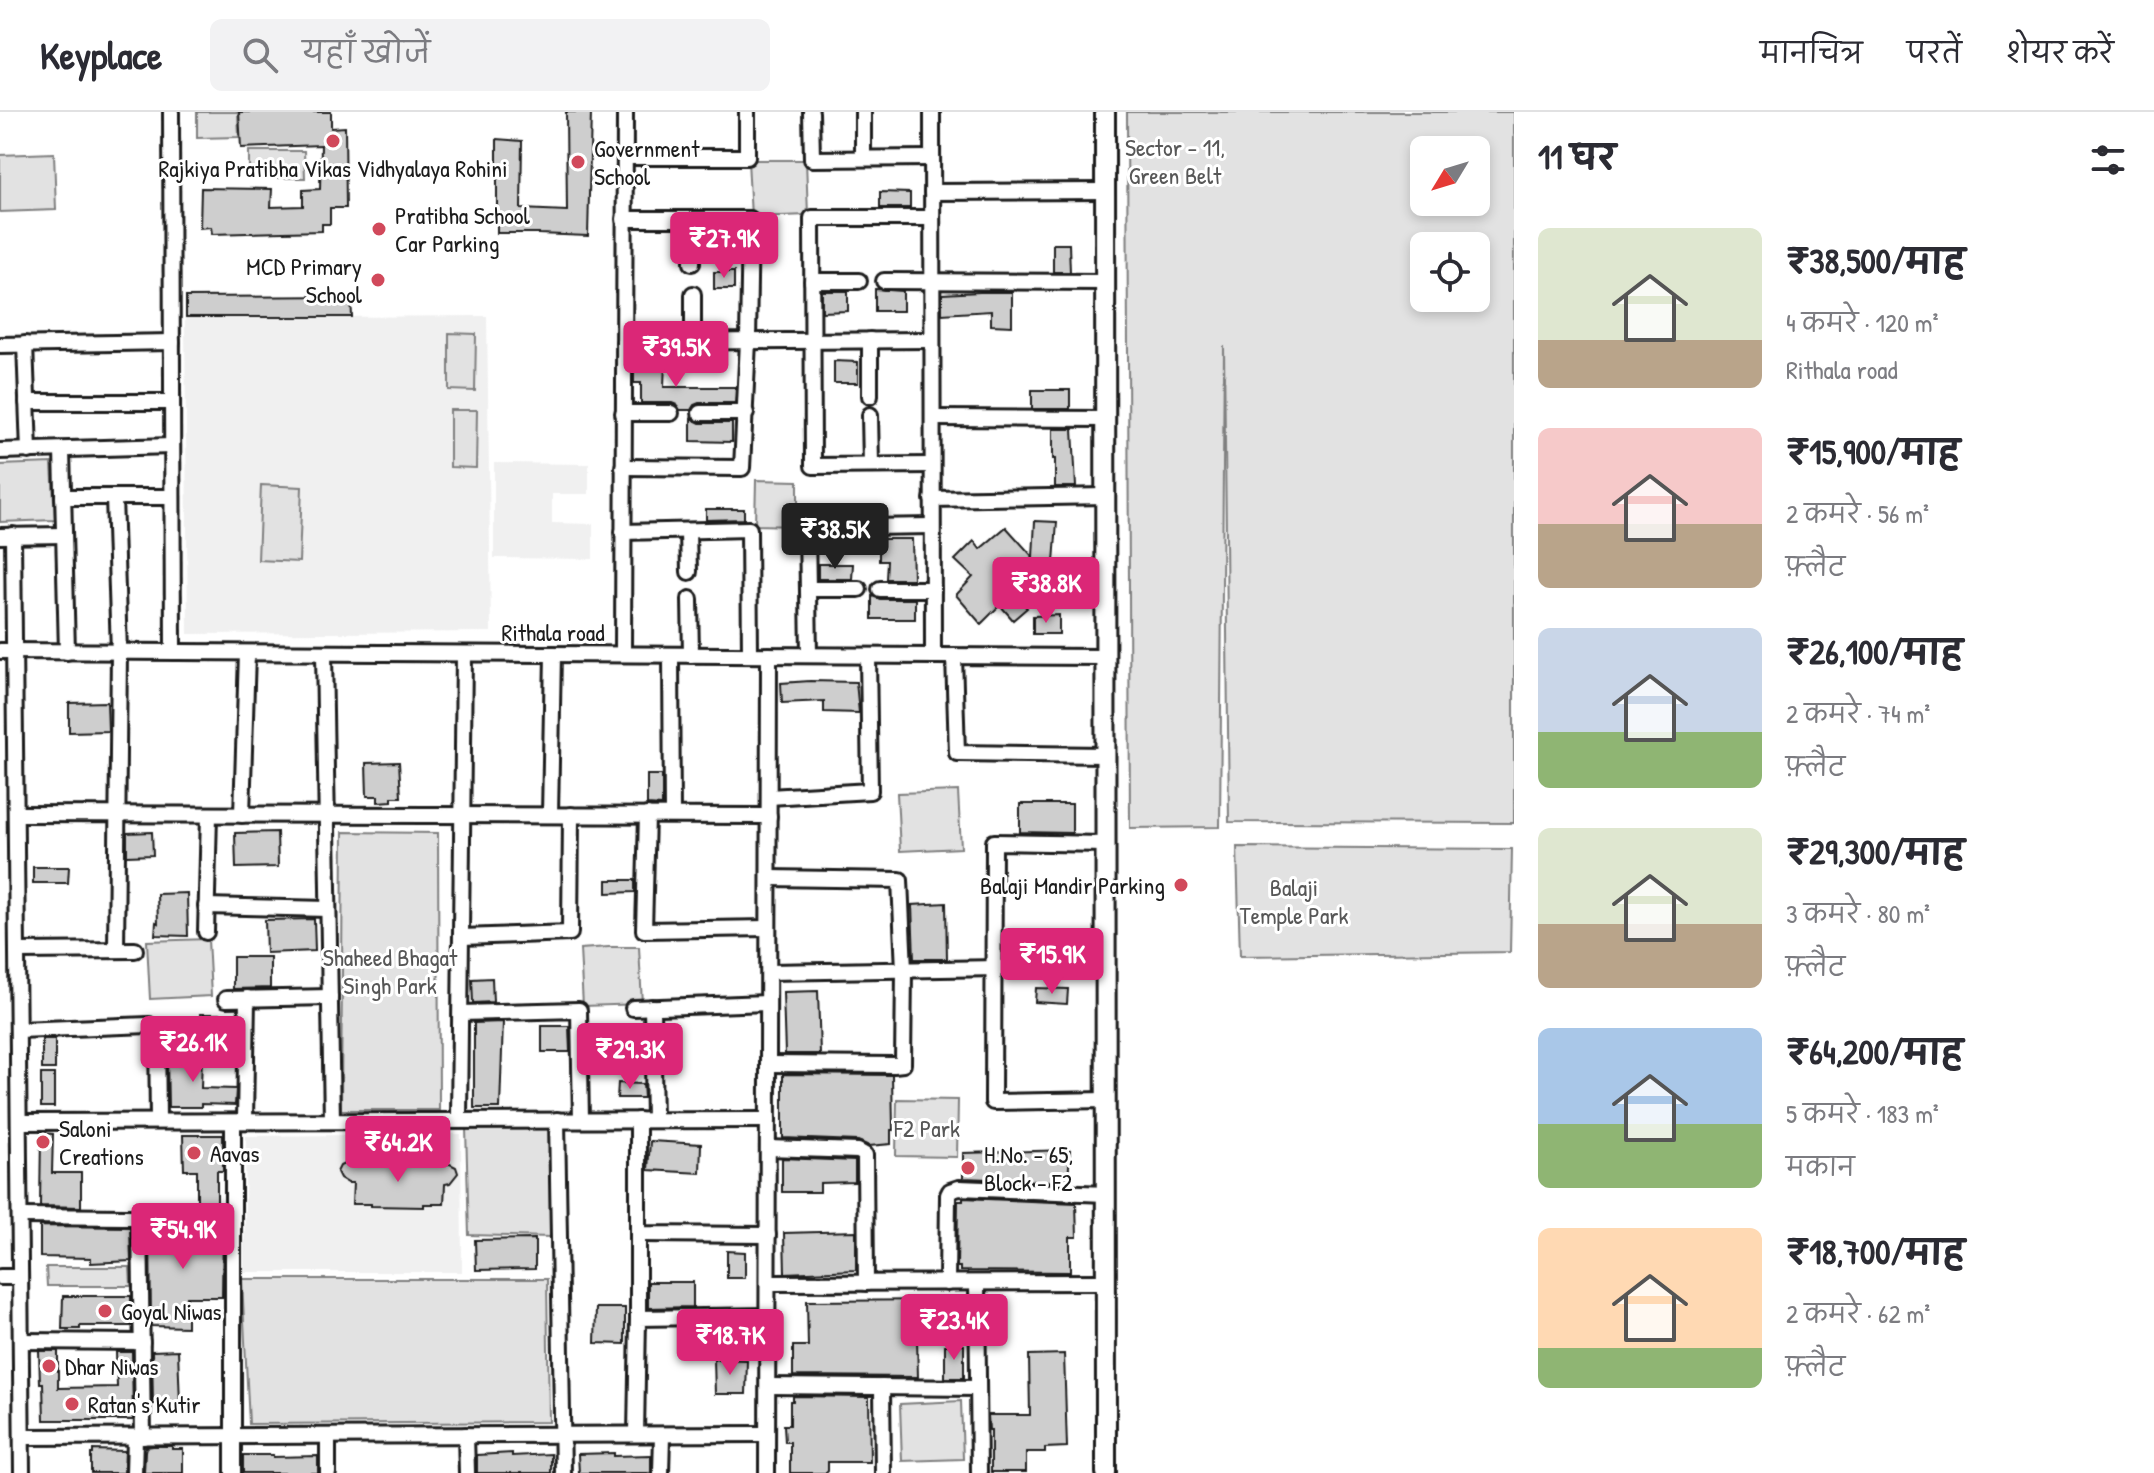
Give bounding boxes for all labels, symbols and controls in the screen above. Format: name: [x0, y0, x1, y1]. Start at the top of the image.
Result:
search box: [210, 19, 770, 91]
text: Keyplace: [40, 29, 162, 81]
text: यहाँ खोजें: [302, 32, 430, 72]
icon: search: [238, 33, 282, 77]
text: मानचित्र: [1760, 34, 1863, 72]
text: परतें: [1907, 34, 1962, 72]
text: शेयर करें: [2006, 34, 2114, 72]
park label: Sector - 11, Green Belt: [1125, 131, 1225, 191]
marker: Rajkiya Pratibha Vikas Vidhyalaya Rohini: [324, 132, 342, 150]
place label: Government School: [594, 132, 700, 192]
text: 11 घर: [1538, 134, 1616, 180]
north arrow: [1410, 136, 1490, 216]
map controls: [1410, 136, 1490, 312]
icon: filters: [2086, 138, 2130, 182]
place label: Rajkiya Pratibha Vikas Vidhyalaya Rohini: [158, 152, 508, 184]
marker: Government School: [569, 153, 587, 171]
place label: Pratibha School Car Parking: [395, 199, 530, 259]
pin: ₹27.9K: [659, 212, 789, 280]
marker: Pratibha School Car Parking: [370, 220, 388, 238]
text: ₹27.9K: [688, 220, 760, 255]
button: locate: [1410, 232, 1490, 312]
text: ₹38,500/माह: [1786, 238, 1965, 284]
place label: MCD Primary School: [246, 250, 363, 310]
icon: home: [1602, 260, 1698, 356]
marker: MCD Primary School: [369, 271, 387, 289]
text: 4 कमरे · 120 m²: [1786, 305, 1939, 340]
pin: ₹39.5K: [611, 321, 741, 389]
text: ₹39.5K: [641, 329, 711, 364]
text: Rithala road: [1786, 352, 1898, 387]
text: ₹15,900/माह: [1786, 429, 1960, 475]
icon: home: [1602, 460, 1698, 556]
text: 2 कमरे · 56 m²: [1786, 496, 1929, 531]
pin: ₹38.5K: [770, 503, 900, 571]
text: ₹38.5K: [800, 511, 870, 546]
text: फ़्लैट: [1786, 549, 1845, 584]
pin: ₹38.8K: [981, 557, 1111, 625]
text: ₹38.8K: [1010, 565, 1082, 600]
street label: Rithala road: [501, 616, 605, 648]
text: ₹26,100/माह: [1786, 629, 1963, 675]
icon: home: [1602, 660, 1698, 756]
text: 2 कमरे · 74 m²: [1786, 696, 1930, 731]
text: फ़्लैट: [1786, 749, 1845, 784]
text: ₹29,300/माह: [1786, 829, 1964, 875]
icon: home: [1602, 860, 1698, 956]
place label: Balaji Mandir Parking: [980, 869, 1165, 901]
park label: Balaji Temple Park: [1240, 871, 1349, 931]
marker: Balaji Mandir Parking: [1172, 876, 1190, 894]
text: 3 कमरे · 80 m²: [1786, 896, 1930, 931]
pin: ₹15.9K: [987, 928, 1117, 996]
text: ₹15.9K: [1019, 936, 1085, 971]
park label: Shaheed Bhagat Singh Park: [323, 941, 458, 1001]
text: फ़्लैट: [1786, 949, 1845, 984]
pin: ₹26.1K: [128, 1016, 258, 1084]
pin: ₹29.3K: [565, 1023, 695, 1091]
text: ₹26.1K: [159, 1024, 227, 1059]
text: ₹64,200/माह: [1786, 1029, 1963, 1075]
text: ₹29.3K: [595, 1031, 665, 1066]
icon: home: [1602, 1060, 1698, 1156]
text: 5 कमरे · 183 m²: [1786, 1096, 1939, 1131]
place label: Saloni Creations: [59, 1112, 144, 1172]
park label: F2 Park: [893, 1112, 960, 1144]
pin: ₹64.2K: [333, 1116, 463, 1184]
text: ₹64.2K: [363, 1124, 433, 1159]
marker: Saloni Creations: [34, 1133, 52, 1151]
place label: Aavas: [210, 1137, 259, 1169]
place label: H.No. - 65, Block - F2: [984, 1138, 1073, 1198]
marker: Aavas: [185, 1144, 203, 1162]
text: मकान: [1786, 1149, 1855, 1184]
marker: H.No. - 65, Block - F2: [959, 1159, 977, 1177]
pin: ₹54.9K: [118, 1203, 248, 1271]
text: ₹54.9K: [149, 1211, 217, 1246]
text: ₹18,700/माह: [1786, 1229, 1965, 1275]
icon: home: [1602, 1260, 1698, 1356]
pin: ₹23.4K: [889, 1294, 1019, 1362]
place label: Goyal Niwas: [121, 1295, 222, 1327]
text: 2 कमरे · 62 m²: [1786, 1296, 1930, 1331]
marker: Goyal Niwas: [96, 1302, 114, 1320]
text: ₹23.4K: [919, 1302, 989, 1337]
pin: ₹18.7K: [665, 1309, 795, 1377]
text: ₹18.7K: [695, 1317, 765, 1352]
text: फ़्लैट: [1786, 1349, 1845, 1384]
place label: Dhar Niwas: [65, 1350, 159, 1382]
marker: Dhar Niwas: [40, 1357, 58, 1375]
place label: Ratan's Kutir: [88, 1388, 201, 1420]
marker: Ratan's Kutir: [63, 1395, 81, 1413]

